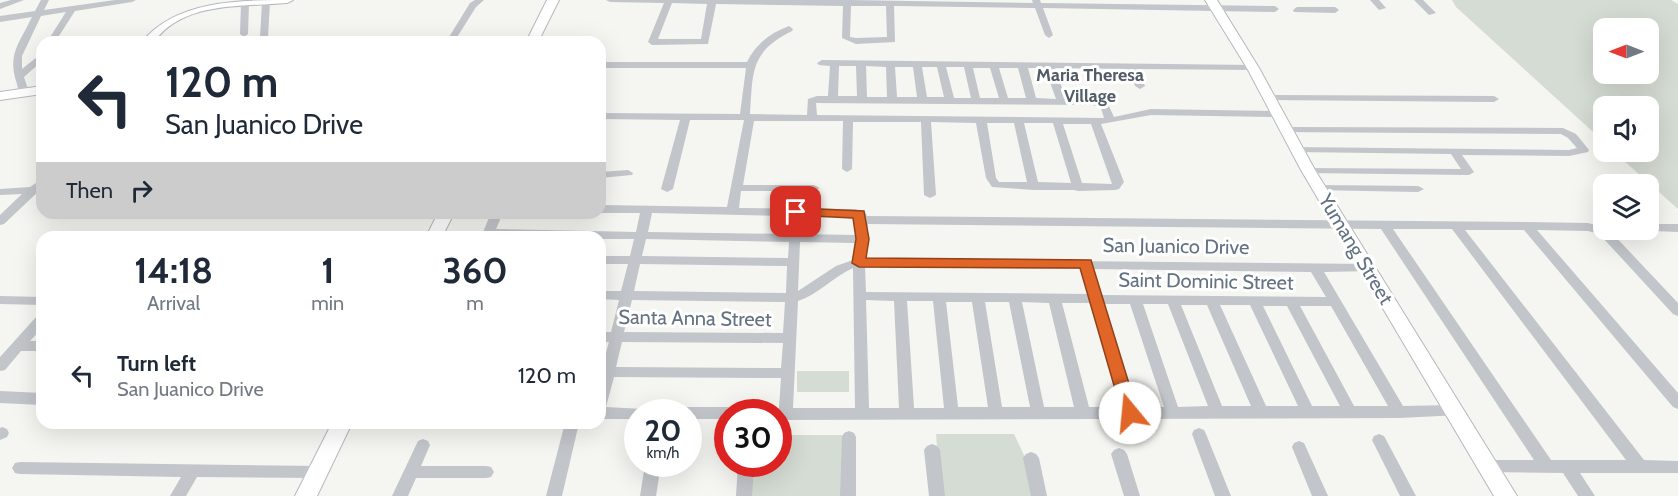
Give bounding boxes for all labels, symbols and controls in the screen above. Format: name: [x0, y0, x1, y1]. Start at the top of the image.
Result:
north arrow: [1593, 18, 1659, 84]
map controls: [1593, 18, 1659, 240]
text: 120 m: [165, 56, 278, 108]
icon: left: [66, 60, 144, 138]
district label: Maria Theresa Village: [1036, 64, 1144, 107]
button: sound: [1593, 96, 1659, 162]
text: San Juanico Drive: [165, 108, 363, 141]
icon: right: [125, 174, 158, 207]
button: layers: [1593, 174, 1659, 240]
text: Then: [66, 177, 113, 204]
pin: [770, 186, 821, 237]
street label: Yumang Street: [1313, 189, 1399, 309]
icon: arrive: [779, 195, 812, 228]
street label: San Juanico Drive: [1102, 233, 1250, 259]
text: 14:18: [134, 248, 213, 292]
text: 1: [321, 248, 334, 292]
text: 360: [443, 248, 508, 292]
street label: Saint Dominic Street: [1118, 267, 1294, 295]
text: Arrival: [147, 291, 200, 315]
text: min: [311, 291, 344, 315]
text: m: [466, 291, 484, 315]
street label: Santa Anna Street: [618, 305, 772, 331]
text: Turn left: [117, 350, 196, 377]
icon: left: [66, 359, 99, 392]
text: 120 m: [518, 362, 576, 389]
text: San Juanico Drive: [117, 377, 264, 401]
position arrow: [1098, 381, 1162, 445]
speed limit sign: 30: [714, 399, 792, 477]
text: 20: [644, 412, 682, 449]
text: km/h: [647, 444, 679, 462]

